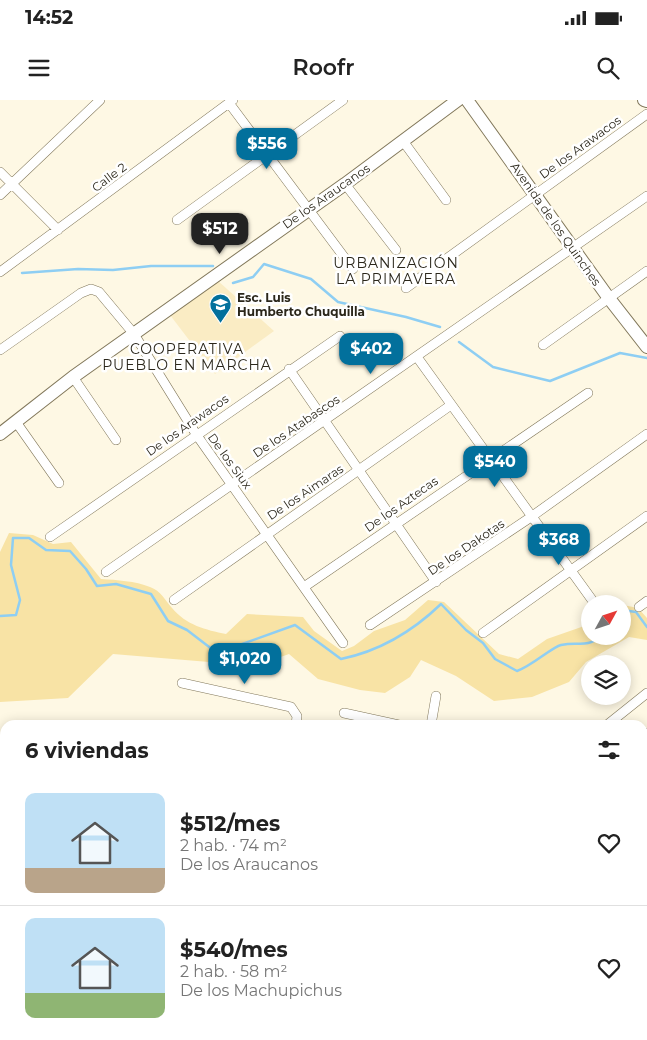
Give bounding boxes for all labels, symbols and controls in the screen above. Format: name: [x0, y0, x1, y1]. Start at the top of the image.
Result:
text: 14:52: [25, 6, 73, 29]
icon: menu: [25, 54, 53, 82]
text: Roofr: [293, 54, 354, 81]
icon: search: [594, 54, 622, 82]
street label: De los Arawacos: [536, 112, 624, 182]
pin: $556: [237, 128, 297, 170]
text: $556: [247, 134, 287, 153]
street label: Calle 2: [89, 159, 129, 195]
street label: Avenida de los Quinches: [508, 159, 604, 289]
street label: De los Araucanos: [279, 160, 373, 232]
pin: $512: [190, 212, 250, 255]
text: $512: [202, 219, 238, 238]
district label: URBANIZACIÓN LA PRIMAVERA: [333, 254, 459, 288]
place label: Esc. Luis Humberto Chuquilla: [237, 290, 365, 319]
school or university icon: Esc. Luis Humberto Chuquilla: [209, 292, 233, 323]
pin: $402: [341, 332, 401, 375]
text: $402: [350, 339, 392, 358]
district label: COOPERATIVA PUEBLO EN MARCHA: [102, 340, 272, 374]
street label: De los Arawacos: [143, 391, 231, 459]
street label: De los Atabascos: [250, 391, 342, 461]
street label: De los Siux: [205, 430, 256, 492]
pin: $540: [465, 446, 525, 488]
text: $540: [474, 452, 516, 471]
street label: De los Aimaras: [264, 461, 346, 523]
street label: De los Aztecas: [361, 473, 441, 535]
street label: De los Dakotas: [425, 516, 507, 578]
pin: $368: [529, 524, 589, 566]
text: $368: [539, 530, 579, 549]
north arrow: [581, 595, 631, 645]
map controls: [581, 595, 631, 705]
pin: $1,020: [204, 642, 286, 685]
text: $1,020: [219, 649, 271, 668]
button: layers: [581, 655, 631, 705]
icon: filters: [595, 736, 623, 764]
text: 6 viviendas: [25, 738, 149, 763]
text: $512/mes: [180, 811, 280, 836]
icon: home: [65, 813, 125, 873]
icon: heart: [595, 829, 623, 857]
text: 2 hab. · 74 m²: [180, 836, 287, 855]
text: De los Araucanos: [180, 855, 318, 874]
text: $540/mes: [180, 937, 288, 962]
icon: home: [65, 938, 125, 998]
icon: heart: [595, 954, 623, 982]
text: 2 hab. · 58 m²: [180, 962, 287, 981]
text: De los Machupichus: [180, 981, 342, 1000]

